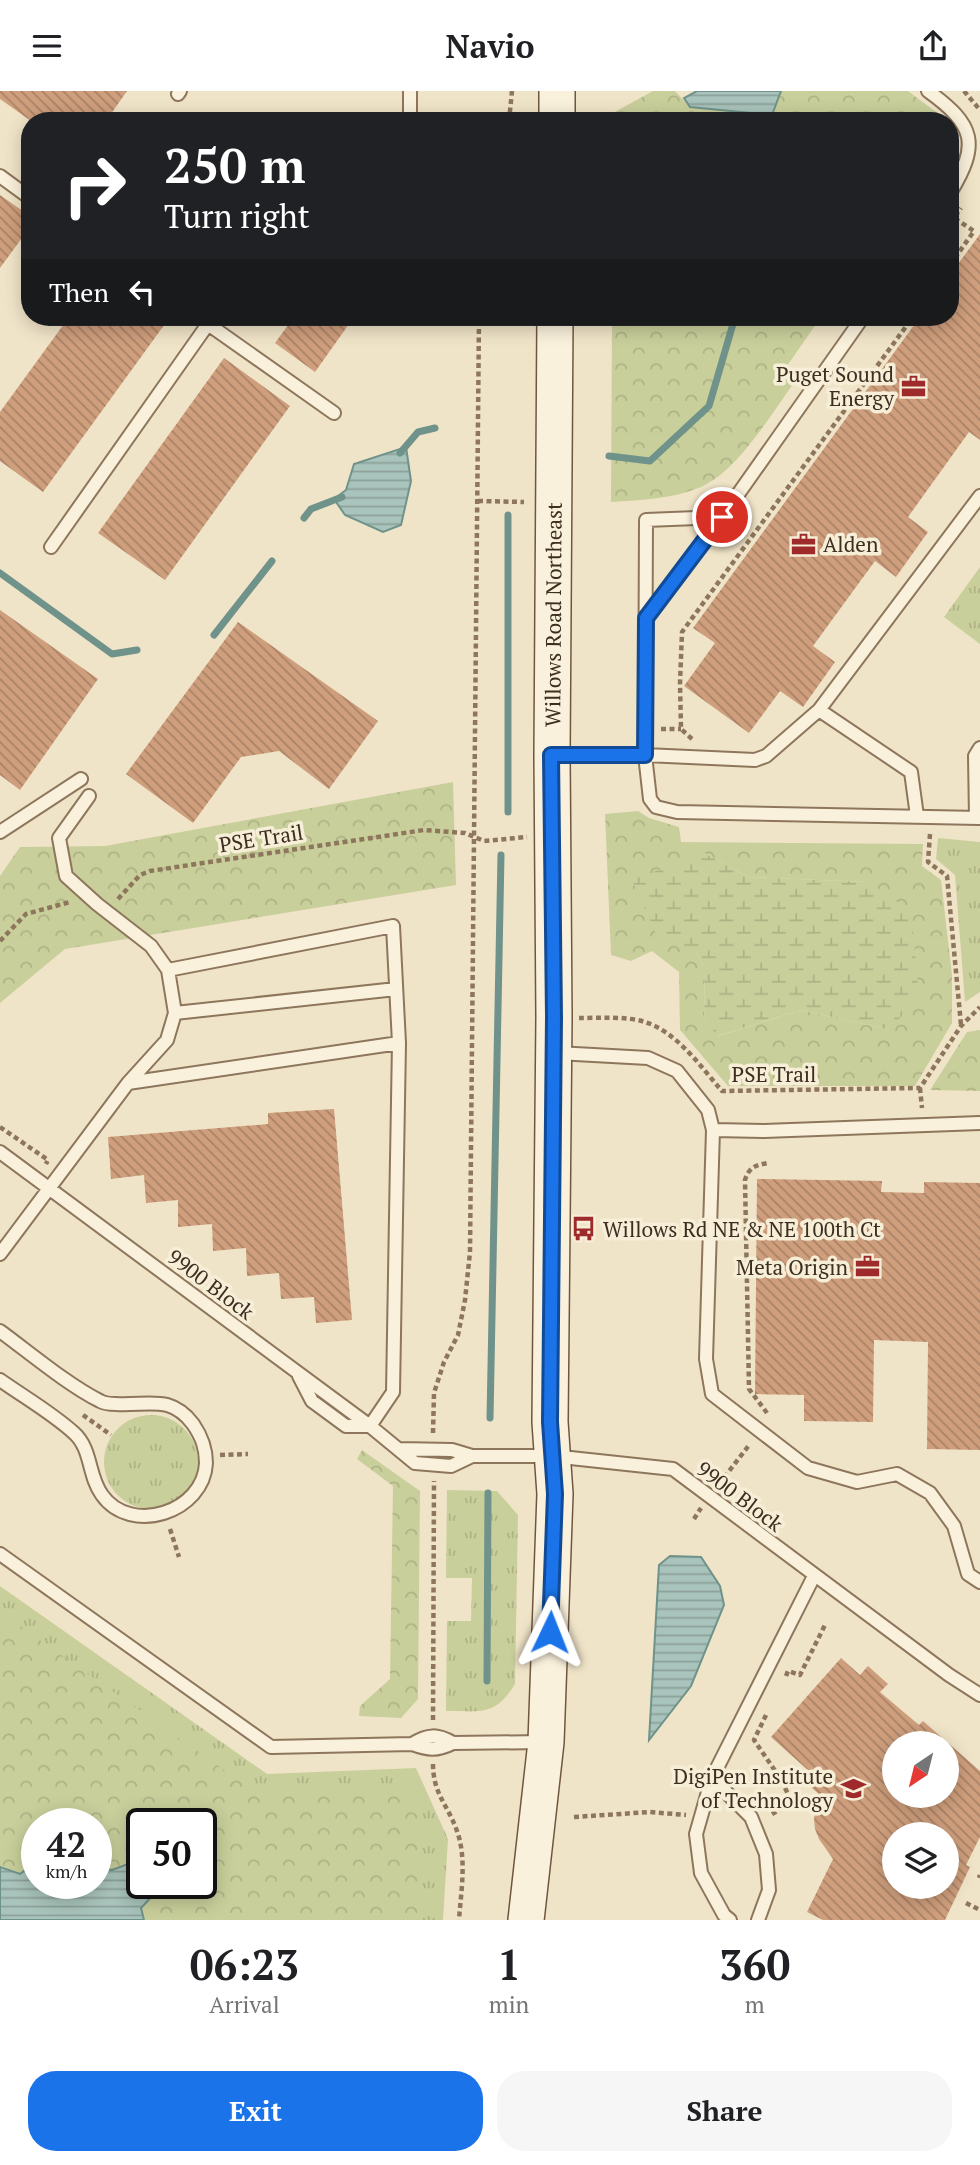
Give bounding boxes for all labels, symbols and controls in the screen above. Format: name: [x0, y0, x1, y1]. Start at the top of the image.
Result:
text: Navio: [446, 25, 534, 67]
icon: menu: [28, 27, 66, 65]
icon: share: [914, 27, 952, 65]
text: 250 m: [164, 132, 306, 197]
icon: right: [49, 140, 140, 231]
text: Turn right: [164, 195, 310, 237]
icon: left: [123, 273, 161, 311]
text: Then: [49, 275, 109, 309]
place label: Puget Sound Energy: [776, 360, 894, 412]
office icon: Puget Sound Energy: [900, 372, 928, 400]
pin: [692, 487, 752, 547]
icon: arrive: [703, 498, 741, 536]
street label: Willows Road Northeast: [538, 502, 568, 727]
office icon: Alden: [789, 530, 817, 558]
place label: Alden: [823, 530, 879, 558]
street label: PSE Trail: [217, 818, 305, 858]
street label: PSE Trail: [732, 1060, 816, 1088]
bus stop icon: Willows Rd NE & NE 100th Ct: [569, 1215, 597, 1243]
place label: Willows Rd NE & NE 100th Ct: [603, 1215, 881, 1243]
street label: 9900 Block: [162, 1242, 260, 1326]
place label: Meta Origin: [736, 1253, 849, 1281]
office icon: Meta Origin: [854, 1253, 882, 1281]
street label: 9900 Block: [691, 1454, 789, 1538]
position arrow: [513, 1595, 587, 1669]
north arrow: [882, 1731, 959, 1808]
map controls: [882, 1731, 959, 1899]
place label: DigiPen Institute of Technology: [673, 1762, 833, 1814]
school or university icon: DigiPen Institute of Technology: [839, 1774, 867, 1802]
speed limit sign: 50: [126, 1808, 217, 1899]
text: 42: [47, 1821, 86, 1867]
button: layers: [882, 1822, 959, 1899]
text: km/h: [46, 1859, 87, 1883]
text: 06:23: [190, 1936, 299, 1992]
text: 1: [497, 1936, 521, 1992]
text: 360: [719, 1936, 790, 1992]
text: Arrival: [209, 1989, 280, 2020]
text: min: [489, 1989, 529, 2020]
text: m: [745, 1989, 765, 2020]
button: Exit: [28, 2071, 483, 2151]
button: Share: [497, 2071, 952, 2151]

